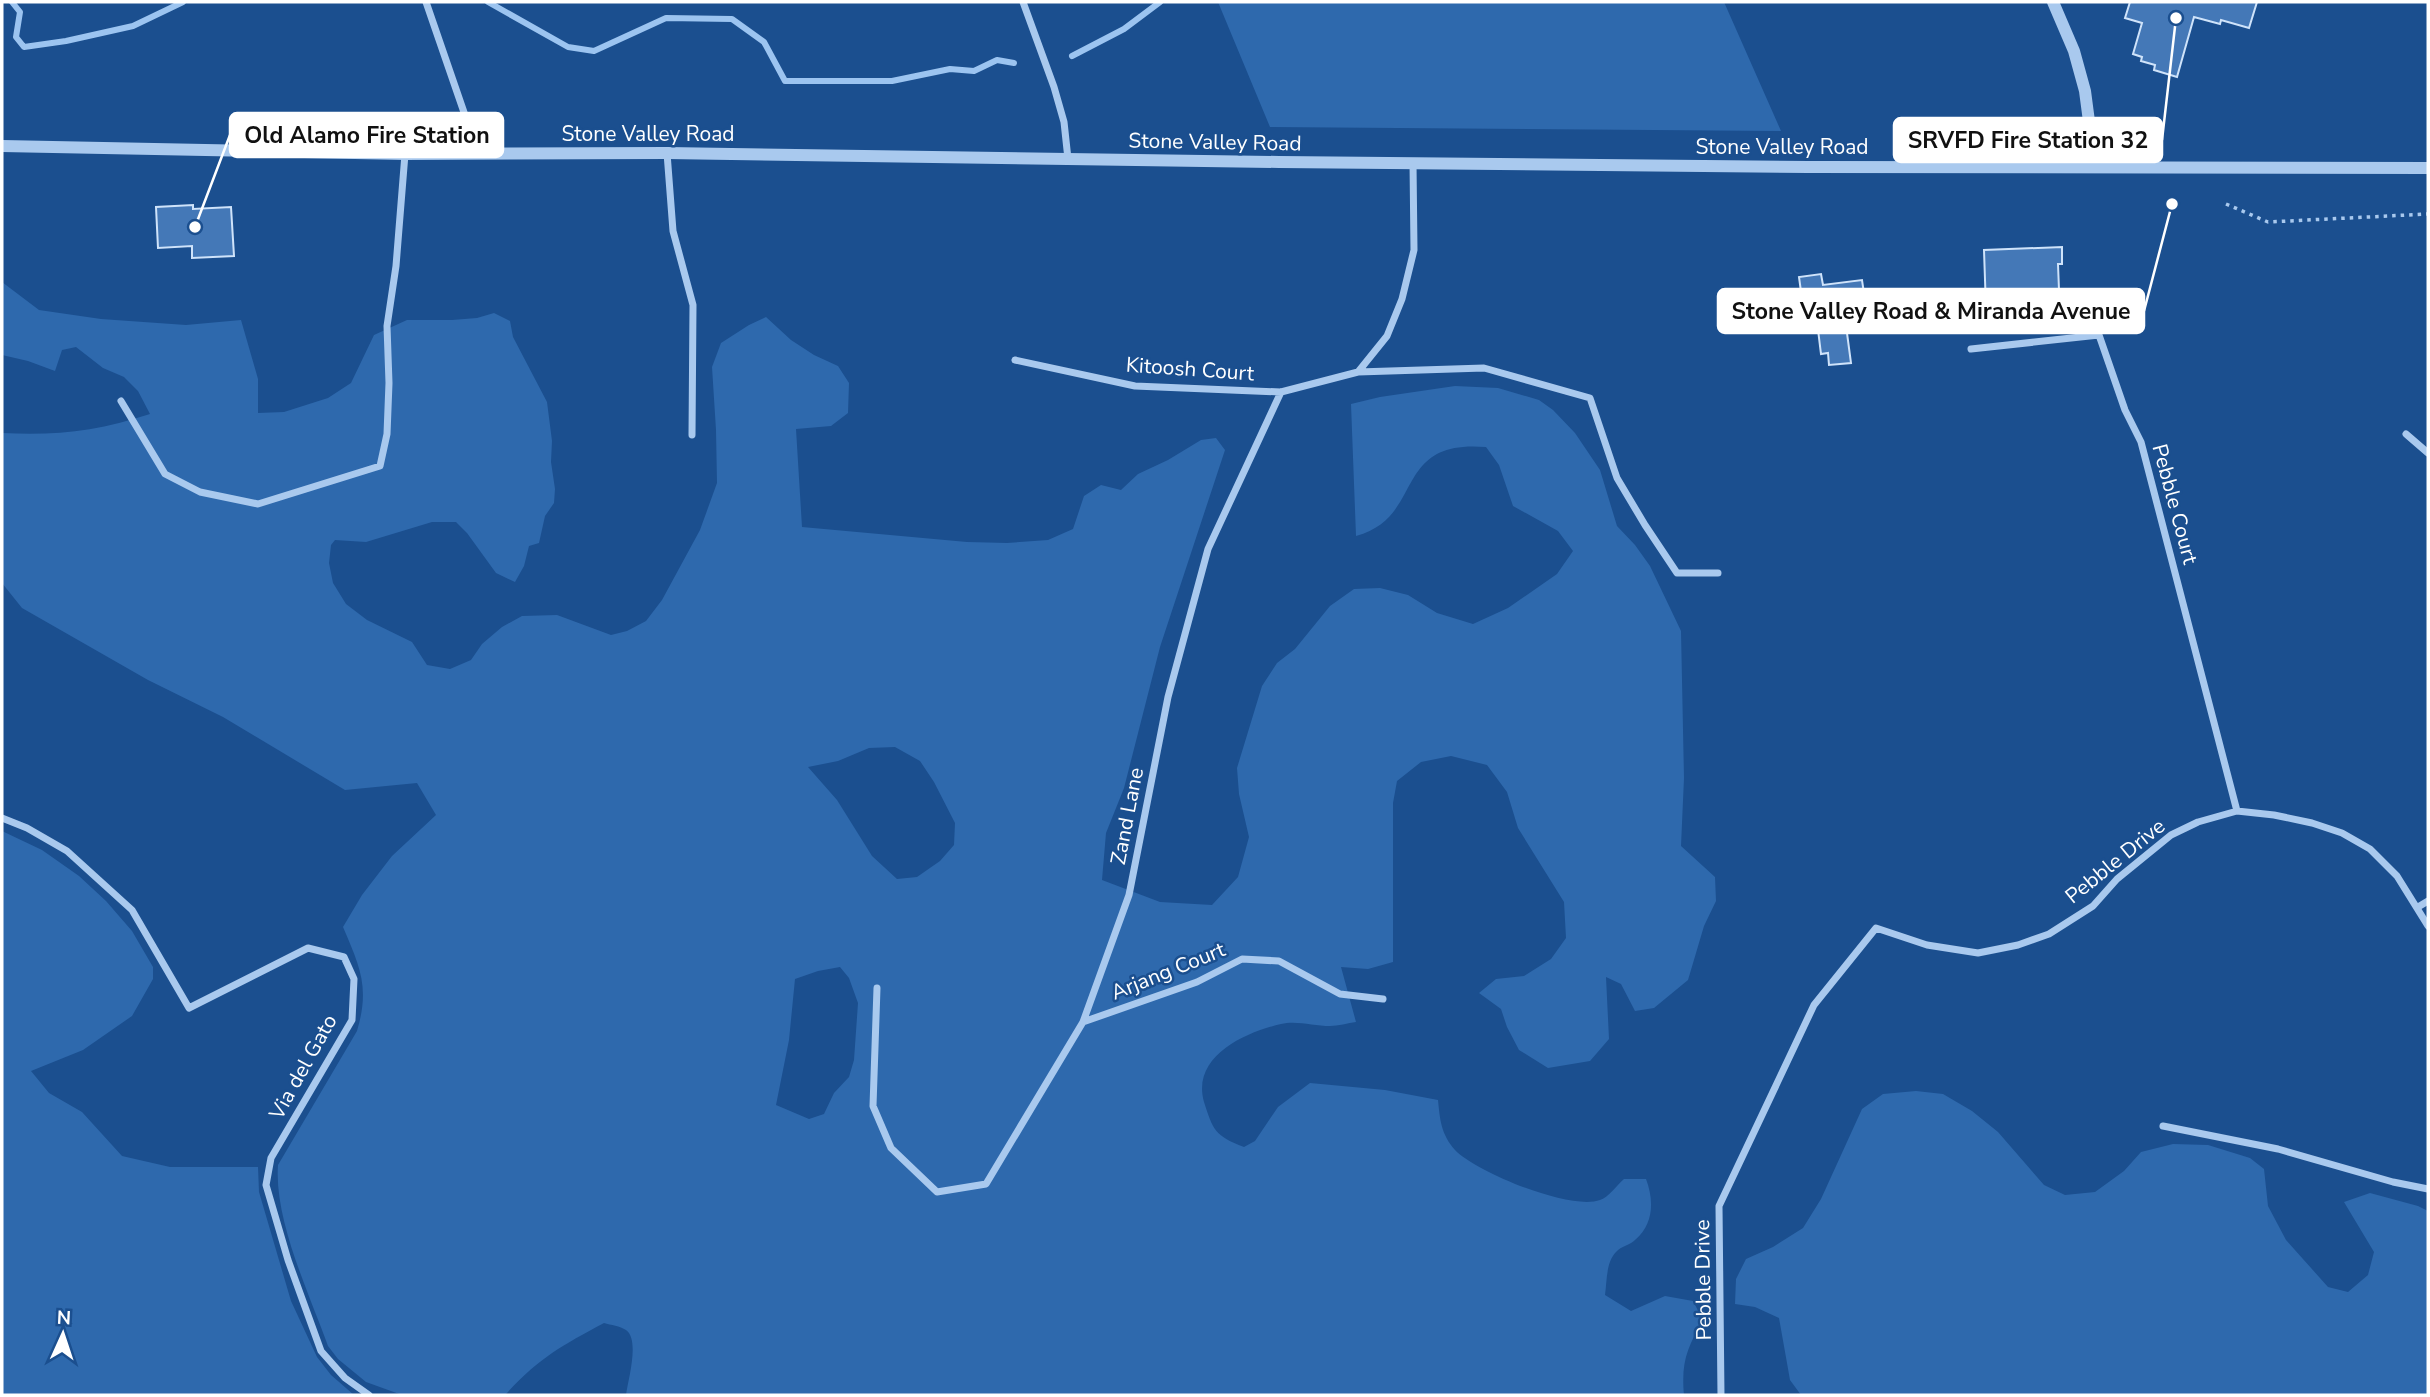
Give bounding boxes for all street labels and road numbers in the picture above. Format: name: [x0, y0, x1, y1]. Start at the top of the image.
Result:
street label: Stone Valley Road: [561, 120, 735, 148]
street label: Stone Valley Road: [1128, 126, 1302, 158]
street label: Stone Valley Road: [1695, 133, 1869, 161]
street label: Kitoosh Court: [1125, 351, 1256, 387]
street label: Pebble Court: [2146, 441, 2205, 568]
street label: Zand Lane: [1104, 765, 1150, 867]
street label: Pebble Drive: [2059, 812, 2171, 910]
street label: Arjang Court: [1107, 935, 1230, 1007]
street label: Via del Gato: [262, 1009, 343, 1125]
street label: Pebble Drive: [1688, 1219, 1718, 1341]

